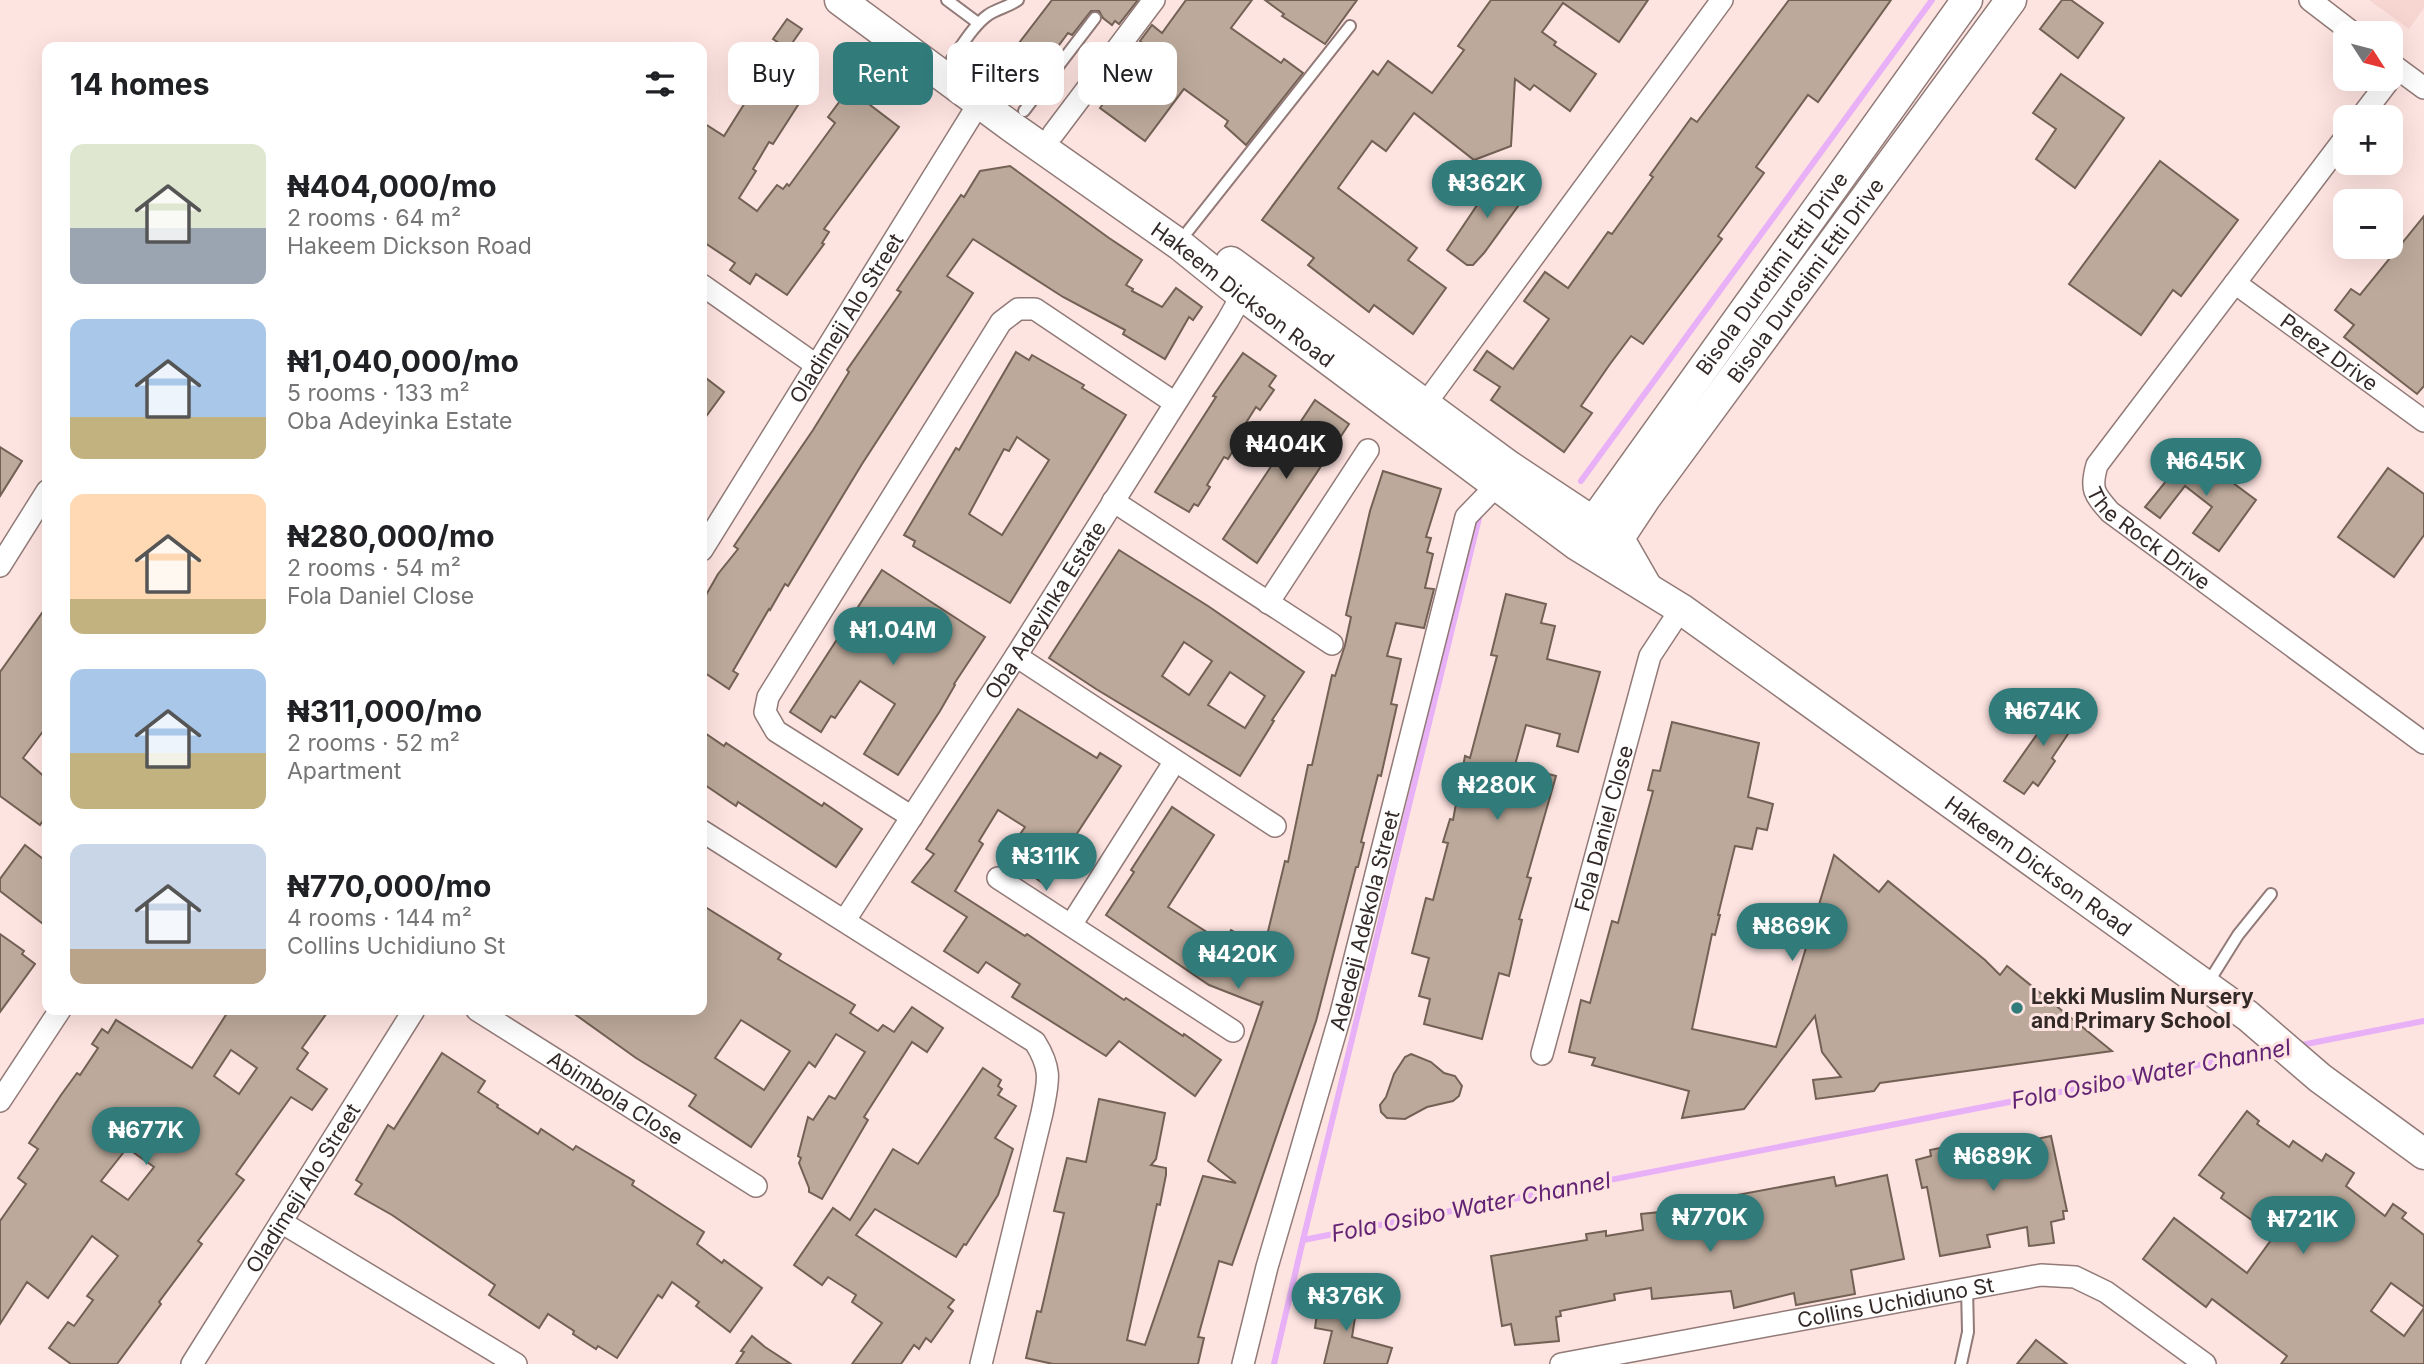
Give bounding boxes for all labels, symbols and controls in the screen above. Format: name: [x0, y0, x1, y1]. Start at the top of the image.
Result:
north arrow: [2333, 21, 2403, 91]
map controls: [2333, 21, 2403, 259]
chip: Buy: [728, 42, 819, 105]
chip: Rent: [833, 42, 933, 105]
chip: Filters: [947, 42, 1064, 105]
chip: New: [1078, 42, 1177, 105]
icon: filters: [641, 65, 679, 103]
text: 14 homes: [70, 66, 209, 102]
button: +: [2333, 105, 2403, 175]
pin: ₦362K: [1438, 160, 1536, 220]
street label: Bisola Durotimi Etti Drive: [1690, 167, 1852, 379]
text: ₦404,000/mo: [287, 168, 497, 204]
text: ₦362K: [1448, 169, 1526, 197]
icon: home: [126, 172, 210, 256]
street label: Bisola Durosimi Etti Drive: [1722, 173, 1889, 387]
button: −: [2333, 189, 2403, 259]
text: 2 rooms · 64 m²: [287, 204, 461, 232]
street label: Hakeem Dickson Road: [1147, 216, 1339, 372]
street label: Oladimeji Alo Street: [784, 228, 908, 407]
text: Hakeem Dickson Road: [287, 232, 532, 260]
street label: Perez Drive: [2276, 308, 2383, 396]
text: ₦1,040,000/mo: [287, 343, 519, 379]
icon: home: [126, 347, 210, 431]
text: 5 rooms · 133 m²: [287, 379, 470, 407]
text: Oba Adeyinka Estate: [287, 407, 513, 435]
pin: ₦404K: [1237, 421, 1335, 481]
text: ₦404K: [1246, 430, 1326, 458]
pin: ₦645K: [2157, 438, 2255, 498]
text: ₦645K: [2166, 447, 2246, 475]
street label: The Rock Drive: [2082, 482, 2216, 594]
street label: Oba Adeyinka Estate: [979, 516, 1111, 704]
text: ₦280,000/mo: [287, 518, 495, 554]
icon: home: [126, 522, 210, 606]
text: 2 rooms · 54 m²: [287, 554, 461, 582]
text: Fola Daniel Close: [287, 582, 474, 610]
pin: ₦1.04M: [836, 608, 950, 667]
text: ₦1.04M: [850, 616, 936, 644]
pin: ₦674K: [1994, 688, 2092, 748]
text: ₦311,000/mo: [287, 693, 482, 729]
icon: home: [126, 697, 210, 781]
text: ₦674K: [2005, 697, 2081, 725]
text: 2 rooms · 52 m²: [287, 729, 460, 757]
street label: Fola Daniel Close: [1569, 742, 1638, 914]
text: Apartment: [287, 757, 401, 785]
pin: ₦280K: [1448, 762, 1546, 822]
text: ₦280K: [1458, 771, 1536, 799]
street label: Hakeem Dickson Road: [1940, 790, 2137, 941]
street label: Adedeji Adekola Street: [1324, 808, 1404, 1033]
pin: ₦311K: [997, 834, 1095, 893]
text: ₦311K: [1012, 842, 1080, 870]
text: ₦770,000/mo: [287, 868, 491, 904]
icon: home: [126, 872, 210, 956]
text: 4 rooms · 144 m²: [287, 904, 472, 932]
pin: ₦869K: [1743, 904, 1841, 963]
text: ₦869K: [1753, 912, 1831, 940]
text: Collins Uchidiuno St: [287, 932, 505, 960]
pin: ₦420K: [1189, 932, 1287, 991]
text: ₦420K: [1198, 940, 1278, 968]
place label: Lekki Muslim Nursery and Primary School: [2031, 984, 2254, 1033]
marker: Lekki Muslim Nursery and Primary School: [2009, 1000, 2025, 1016]
water label: Fola Osibo Water Channel: [2009, 1033, 2294, 1115]
street label: Abimbola Close: [543, 1045, 688, 1150]
street label: Oladimeji Alo Street: [240, 1098, 365, 1277]
pin: ₦677K: [97, 1108, 195, 1167]
text: ₦677K: [108, 1116, 184, 1144]
pin: ₦689K: [1944, 1134, 2042, 1193]
text: ₦689K: [1954, 1142, 2032, 1170]
water label: Fola Osibo Water Channel: [1329, 1166, 1614, 1248]
pin: ₦770K: [1661, 1194, 1759, 1254]
pin: ₦721K: [2254, 1196, 2352, 1256]
text: ₦770K: [1672, 1203, 1748, 1231]
text: ₦721K: [2267, 1205, 2339, 1233]
street label: Collins Uchidiuno St: [1795, 1272, 1996, 1332]
pin: ₦376K: [1297, 1274, 1395, 1333]
text: ₦376K: [1308, 1282, 1384, 1310]

